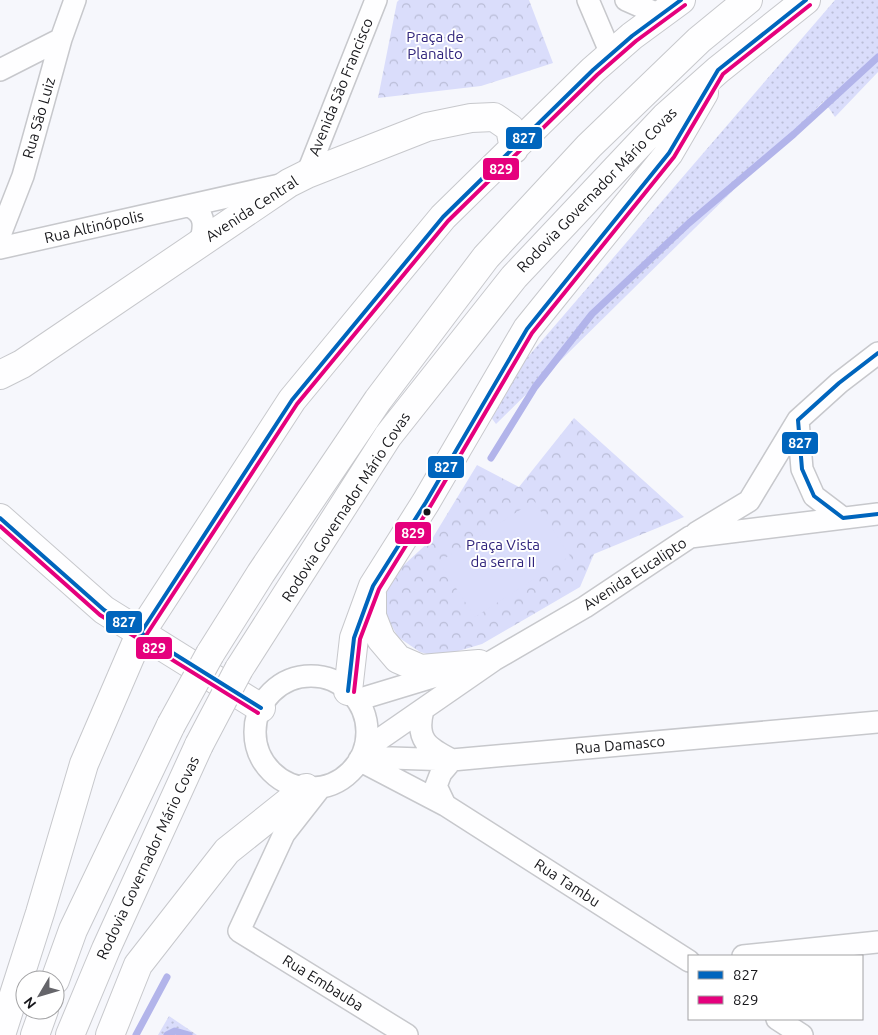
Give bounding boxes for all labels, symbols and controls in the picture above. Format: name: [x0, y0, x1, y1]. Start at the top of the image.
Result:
street label: Avenida São Francisco: [305, 15, 376, 158]
park label: Praça de Planalto: [406, 28, 464, 62]
street label: Rua São Luiz: [19, 75, 58, 160]
street label: Rodovia Governador Mário Covas: [513, 104, 680, 276]
line badge: 827: [505, 126, 543, 150]
text: 827: [512, 130, 536, 146]
line badge: 829: [482, 157, 520, 181]
text: 829: [489, 161, 513, 177]
street label: Avenida Central: [202, 172, 301, 245]
street label: Rua Altinópolis: [43, 207, 145, 246]
street label: Rodovia Governador Mário Covas: [278, 409, 413, 605]
line badge: 827: [781, 431, 819, 455]
text: 827: [788, 435, 812, 451]
line badge: 827: [427, 455, 465, 479]
text: 827: [434, 459, 458, 475]
unlabelled marker: [422, 507, 432, 517]
line badge: 829: [394, 521, 432, 545]
text: 829: [401, 525, 425, 541]
street label: Avenida Eucalipto: [580, 534, 690, 613]
park label: Praça Vista da serra II: [466, 536, 540, 570]
line badge: 827: [105, 610, 143, 634]
text: 827: [112, 614, 136, 630]
line badge: 829: [135, 636, 173, 660]
text: 829: [142, 640, 166, 656]
street label: Rua Damasco: [574, 732, 666, 757]
street label: Rodovia Governador Mário Covas: [93, 753, 202, 962]
street label: Rua Tambu: [531, 855, 603, 910]
street label: Rua Embauba: [280, 951, 367, 1014]
legend: [688, 955, 863, 1020]
text: 827: [733, 966, 758, 983]
north arrow: [15, 970, 65, 1020]
text: 829: [733, 991, 758, 1008]
text: N: [20, 994, 39, 1012]

